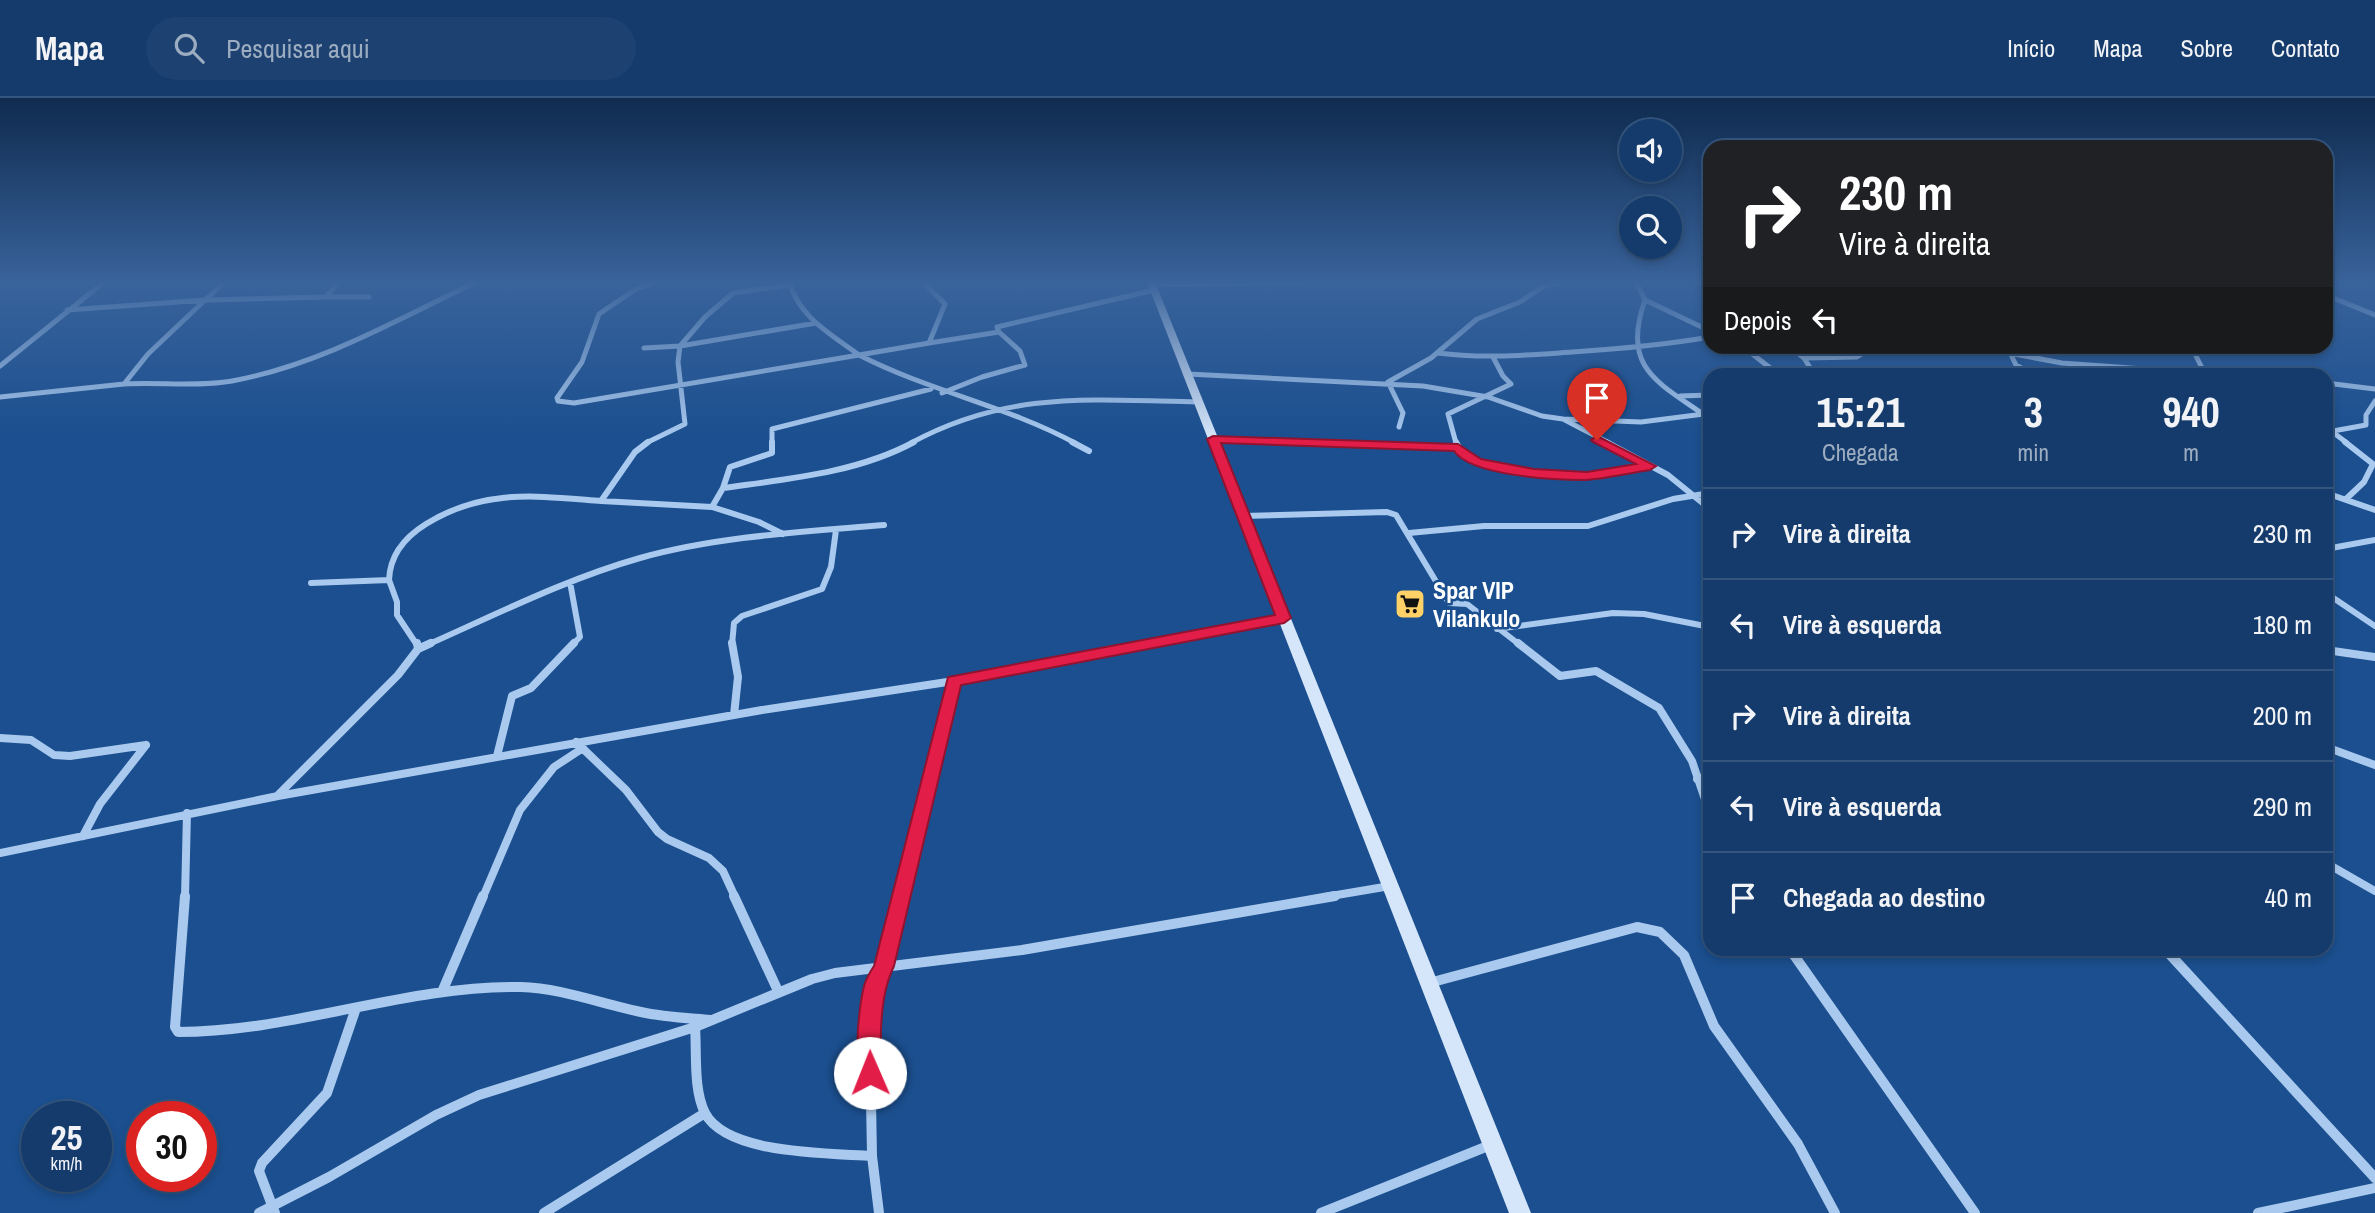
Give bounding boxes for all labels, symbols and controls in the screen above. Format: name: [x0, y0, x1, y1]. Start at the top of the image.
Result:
search box: [146, 17, 636, 80]
text: Mapa: [35, 26, 104, 70]
icon: search: [170, 29, 208, 67]
text: Pesquisar aqui: [226, 31, 370, 66]
text: Início: [2007, 32, 2055, 64]
text: Mapa: [2093, 32, 2143, 64]
text: Sobre: [2181, 32, 2233, 64]
text: Contato: [2271, 32, 2340, 64]
map controls: [1619, 119, 1682, 259]
button: sound: [1619, 119, 1682, 182]
text: 230 m: [1839, 159, 1953, 225]
icon: right: [1724, 168, 1815, 259]
button: search: [1619, 196, 1682, 259]
text: Vire à direita: [1839, 222, 1990, 265]
icon: left: [1806, 301, 1844, 339]
text: Depois: [1724, 303, 1792, 338]
pin: [1567, 368, 1627, 440]
icon: arrive: [1578, 379, 1616, 417]
text: 15:21: [1816, 384, 1904, 440]
text: 3: [2024, 384, 2043, 440]
text: 940: [2162, 384, 2220, 440]
text: Chegada: [1822, 437, 1899, 468]
text: min: [2018, 437, 2049, 468]
text: m: [2183, 437, 2199, 468]
icon: right: [1724, 515, 1762, 553]
text: Vire à direita: [1783, 516, 1911, 551]
text: 230 m: [2253, 516, 2312, 551]
place label: Spar VIP Vilankulo: [1433, 574, 1520, 634]
supermarket icon: Spar VIP Vilankulo: [1393, 587, 1427, 621]
icon: left: [1724, 606, 1762, 644]
text: Vire à esquerda: [1783, 607, 1941, 642]
text: 180 m: [2253, 607, 2312, 642]
icon: right: [1724, 697, 1762, 735]
text: Vire à direita: [1783, 698, 1911, 733]
text: 200 m: [2253, 698, 2312, 733]
icon: left: [1724, 788, 1762, 826]
text: Vire à esquerda: [1783, 789, 1941, 824]
text: 290 m: [2253, 789, 2312, 824]
icon: arrive: [1724, 879, 1762, 917]
text: Chegada ao destino: [1783, 880, 1986, 915]
text: 40 m: [2265, 880, 2312, 915]
position arrow: [833, 1036, 907, 1110]
speed limit sign: 30: [126, 1101, 217, 1192]
text: 25: [51, 1114, 82, 1161]
text: km/h: [51, 1151, 83, 1176]

